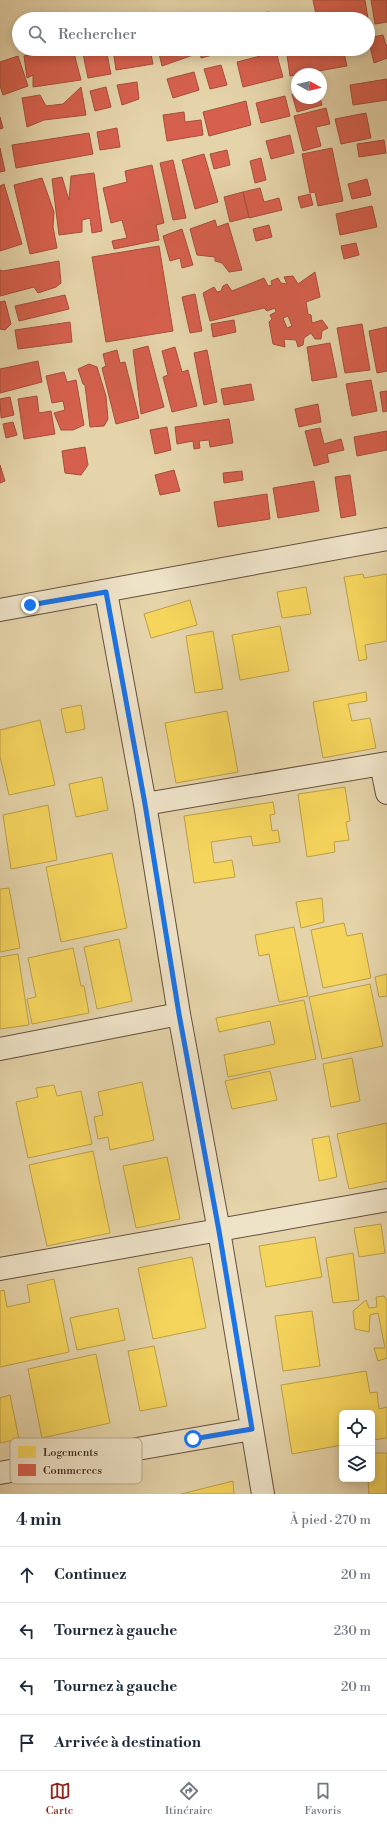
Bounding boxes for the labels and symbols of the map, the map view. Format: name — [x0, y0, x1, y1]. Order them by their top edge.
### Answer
north arrow — [291, 68, 327, 104]
route end — [21, 596, 39, 614]
route start — [184, 1430, 202, 1448]
legend — [10, 1438, 142, 1484]
text: Logements — [43, 1446, 98, 1460]
text: Commerces — [43, 1464, 102, 1478]

